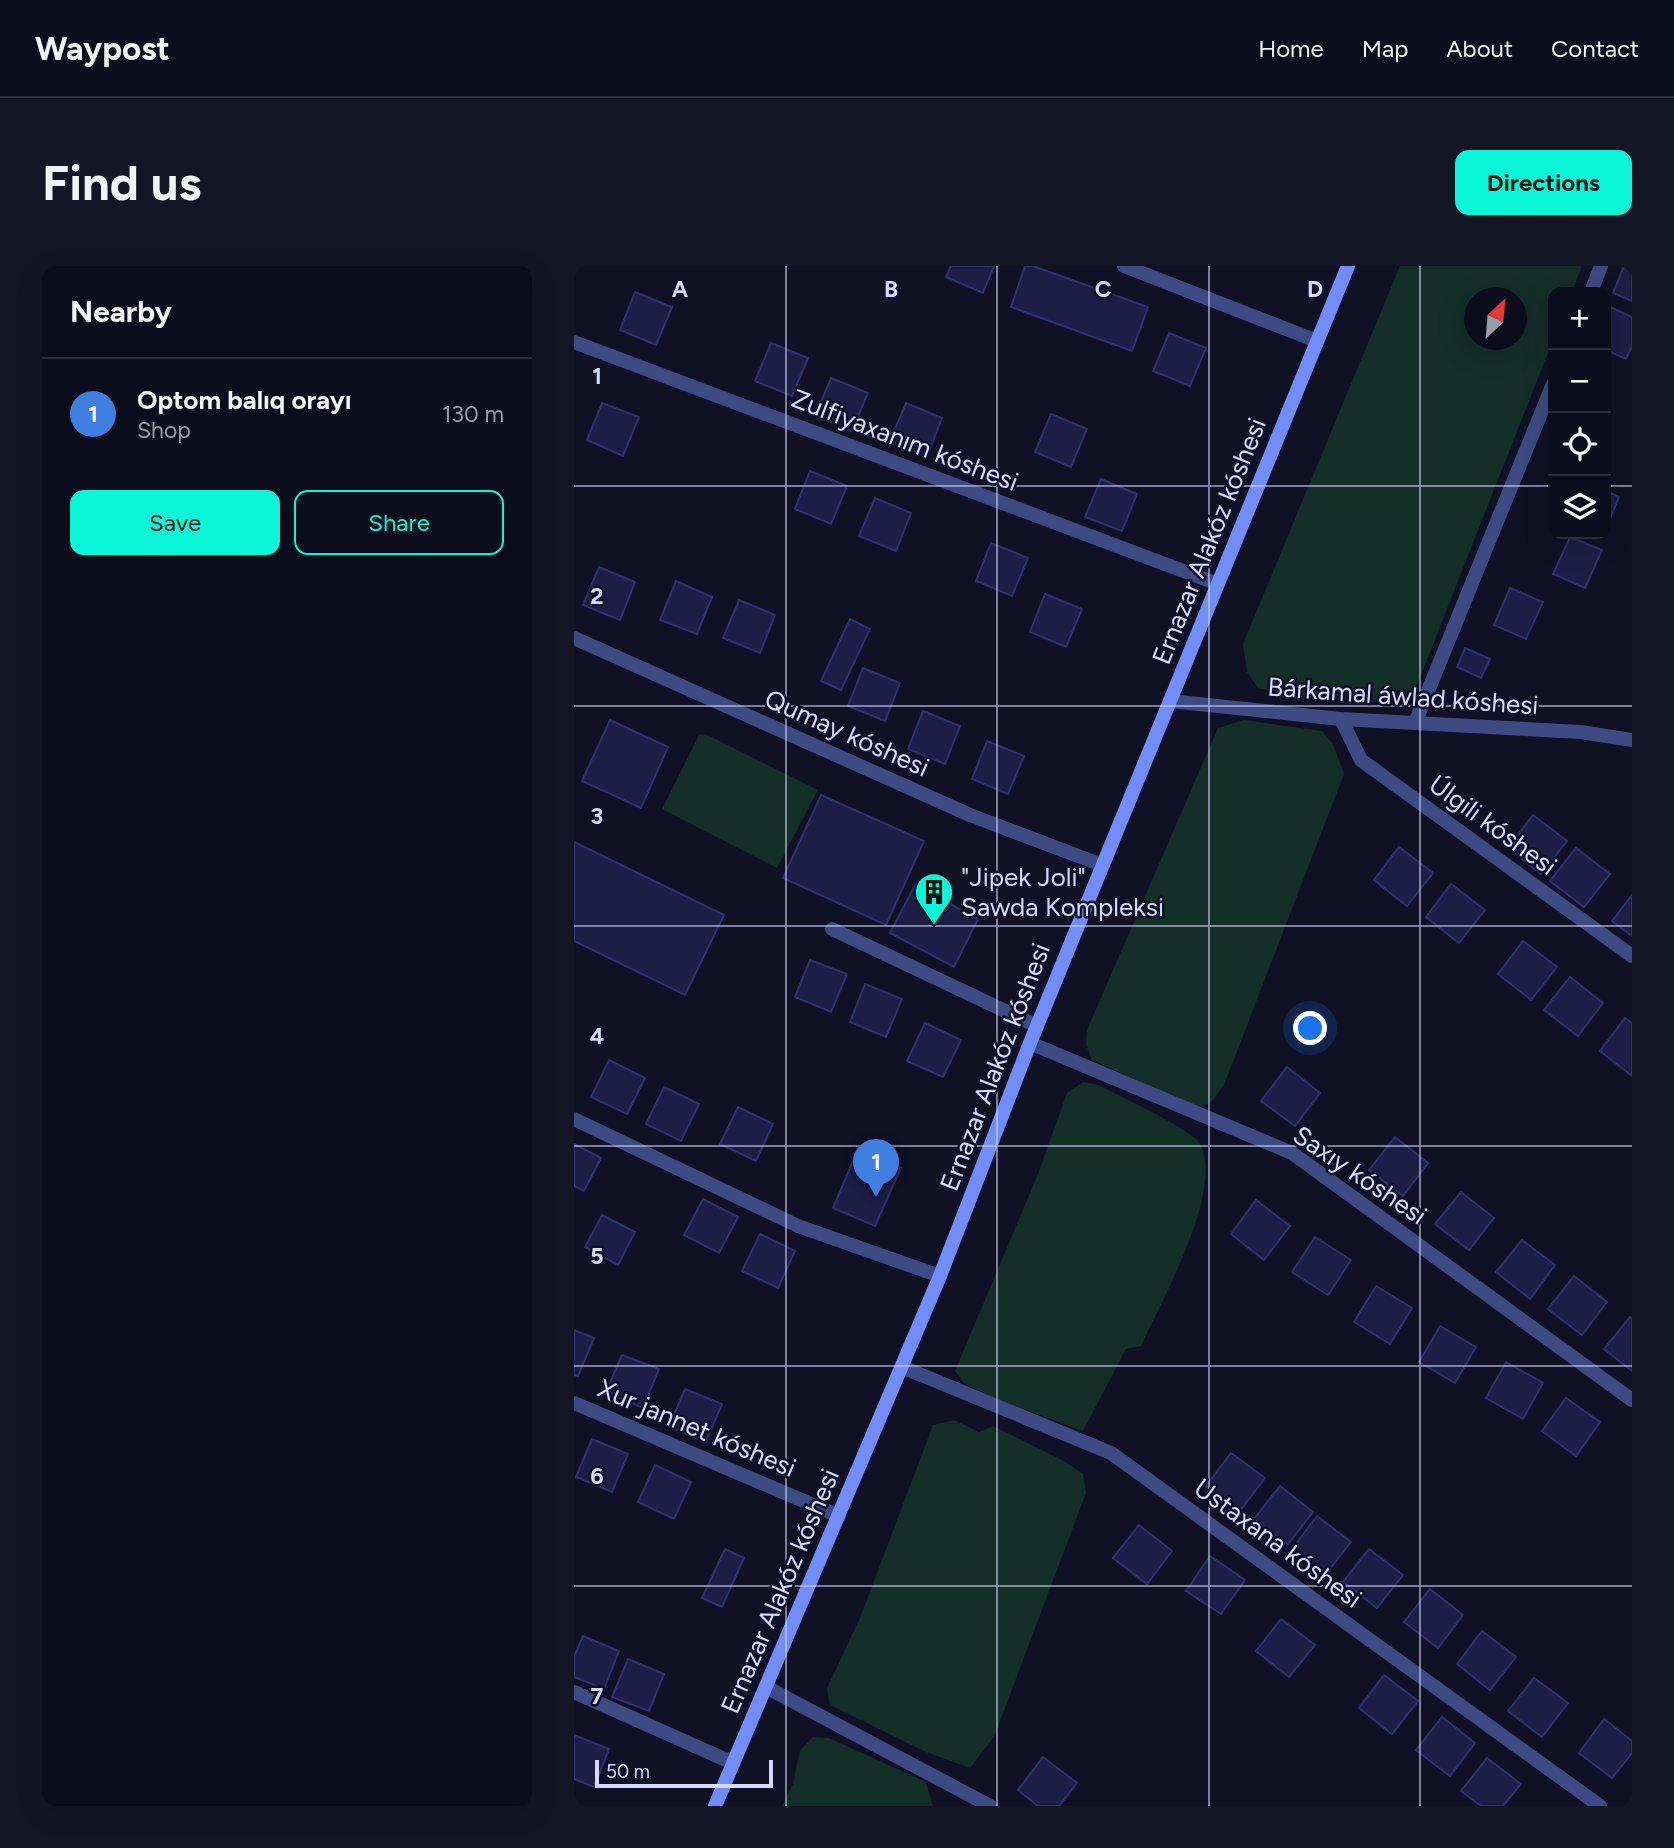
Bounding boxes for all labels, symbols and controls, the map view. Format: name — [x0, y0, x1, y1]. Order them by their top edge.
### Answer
text: Waypost — [35, 29, 170, 68]
text: Home — [1258, 34, 1324, 63]
text: Map — [1362, 34, 1408, 63]
text: About — [1446, 34, 1513, 63]
text: Contact — [1551, 34, 1639, 63]
button: Directions — [1455, 150, 1632, 215]
text: Find us — [42, 153, 201, 212]
text: A — [672, 275, 689, 303]
text: B — [884, 275, 898, 303]
text: C — [1095, 275, 1112, 303]
text: D — [1307, 275, 1323, 303]
north arrow — [1464, 287, 1527, 350]
map controls — [1548, 287, 1611, 539]
button: + — [1548, 287, 1611, 350]
text: Nearby — [70, 293, 172, 330]
button: − — [1548, 350, 1611, 413]
text: 1 — [592, 362, 602, 390]
street label: Zulfiyaxanım kóshesi — [787, 382, 1023, 498]
text: Optom balıq orayı — [137, 384, 352, 416]
text: 1 — [88, 400, 98, 428]
text: 130 m — [442, 400, 504, 428]
street label: Ernazar Alakóz kóshesi — [1145, 413, 1273, 669]
button: locate — [1548, 413, 1611, 476]
text: Shop — [137, 416, 191, 444]
button: layers — [1548, 476, 1611, 539]
button: Save — [70, 490, 280, 555]
button: Share — [294, 490, 504, 555]
text: 2 — [590, 582, 604, 610]
street label: Bárkamal áwlad kóshesi — [1266, 671, 1540, 721]
street label: Qumay kóshesi — [760, 682, 934, 784]
street label: Úlgili kóshesi — [1423, 768, 1563, 882]
text: 3 — [591, 802, 603, 830]
place label: "Jipek Joli" Sawda Kompleksi — [961, 861, 1164, 923]
building icon: "Jipek Joli" Sawda Kompleksi — [913, 871, 955, 926]
street label: Ernazar Alakóz kóshesi — [933, 939, 1057, 1195]
your location — [1293, 1011, 1327, 1045]
text: 4 — [590, 1022, 604, 1050]
street label: Saxıy kóshesi — [1287, 1119, 1433, 1231]
pin: 1 — [853, 1139, 899, 1197]
text: 5 — [590, 1242, 604, 1270]
street label: Xur jannet kóshesi — [593, 1372, 801, 1484]
text: 6 — [590, 1462, 604, 1490]
street label: Ernazar Alakóz kóshesi — [714, 1464, 846, 1718]
street label: Ustaxana kóshesi — [1188, 1471, 1368, 1615]
text: 7 — [591, 1682, 604, 1710]
scale bar — [595, 1757, 774, 1789]
text: 50 m — [606, 1760, 650, 1783]

